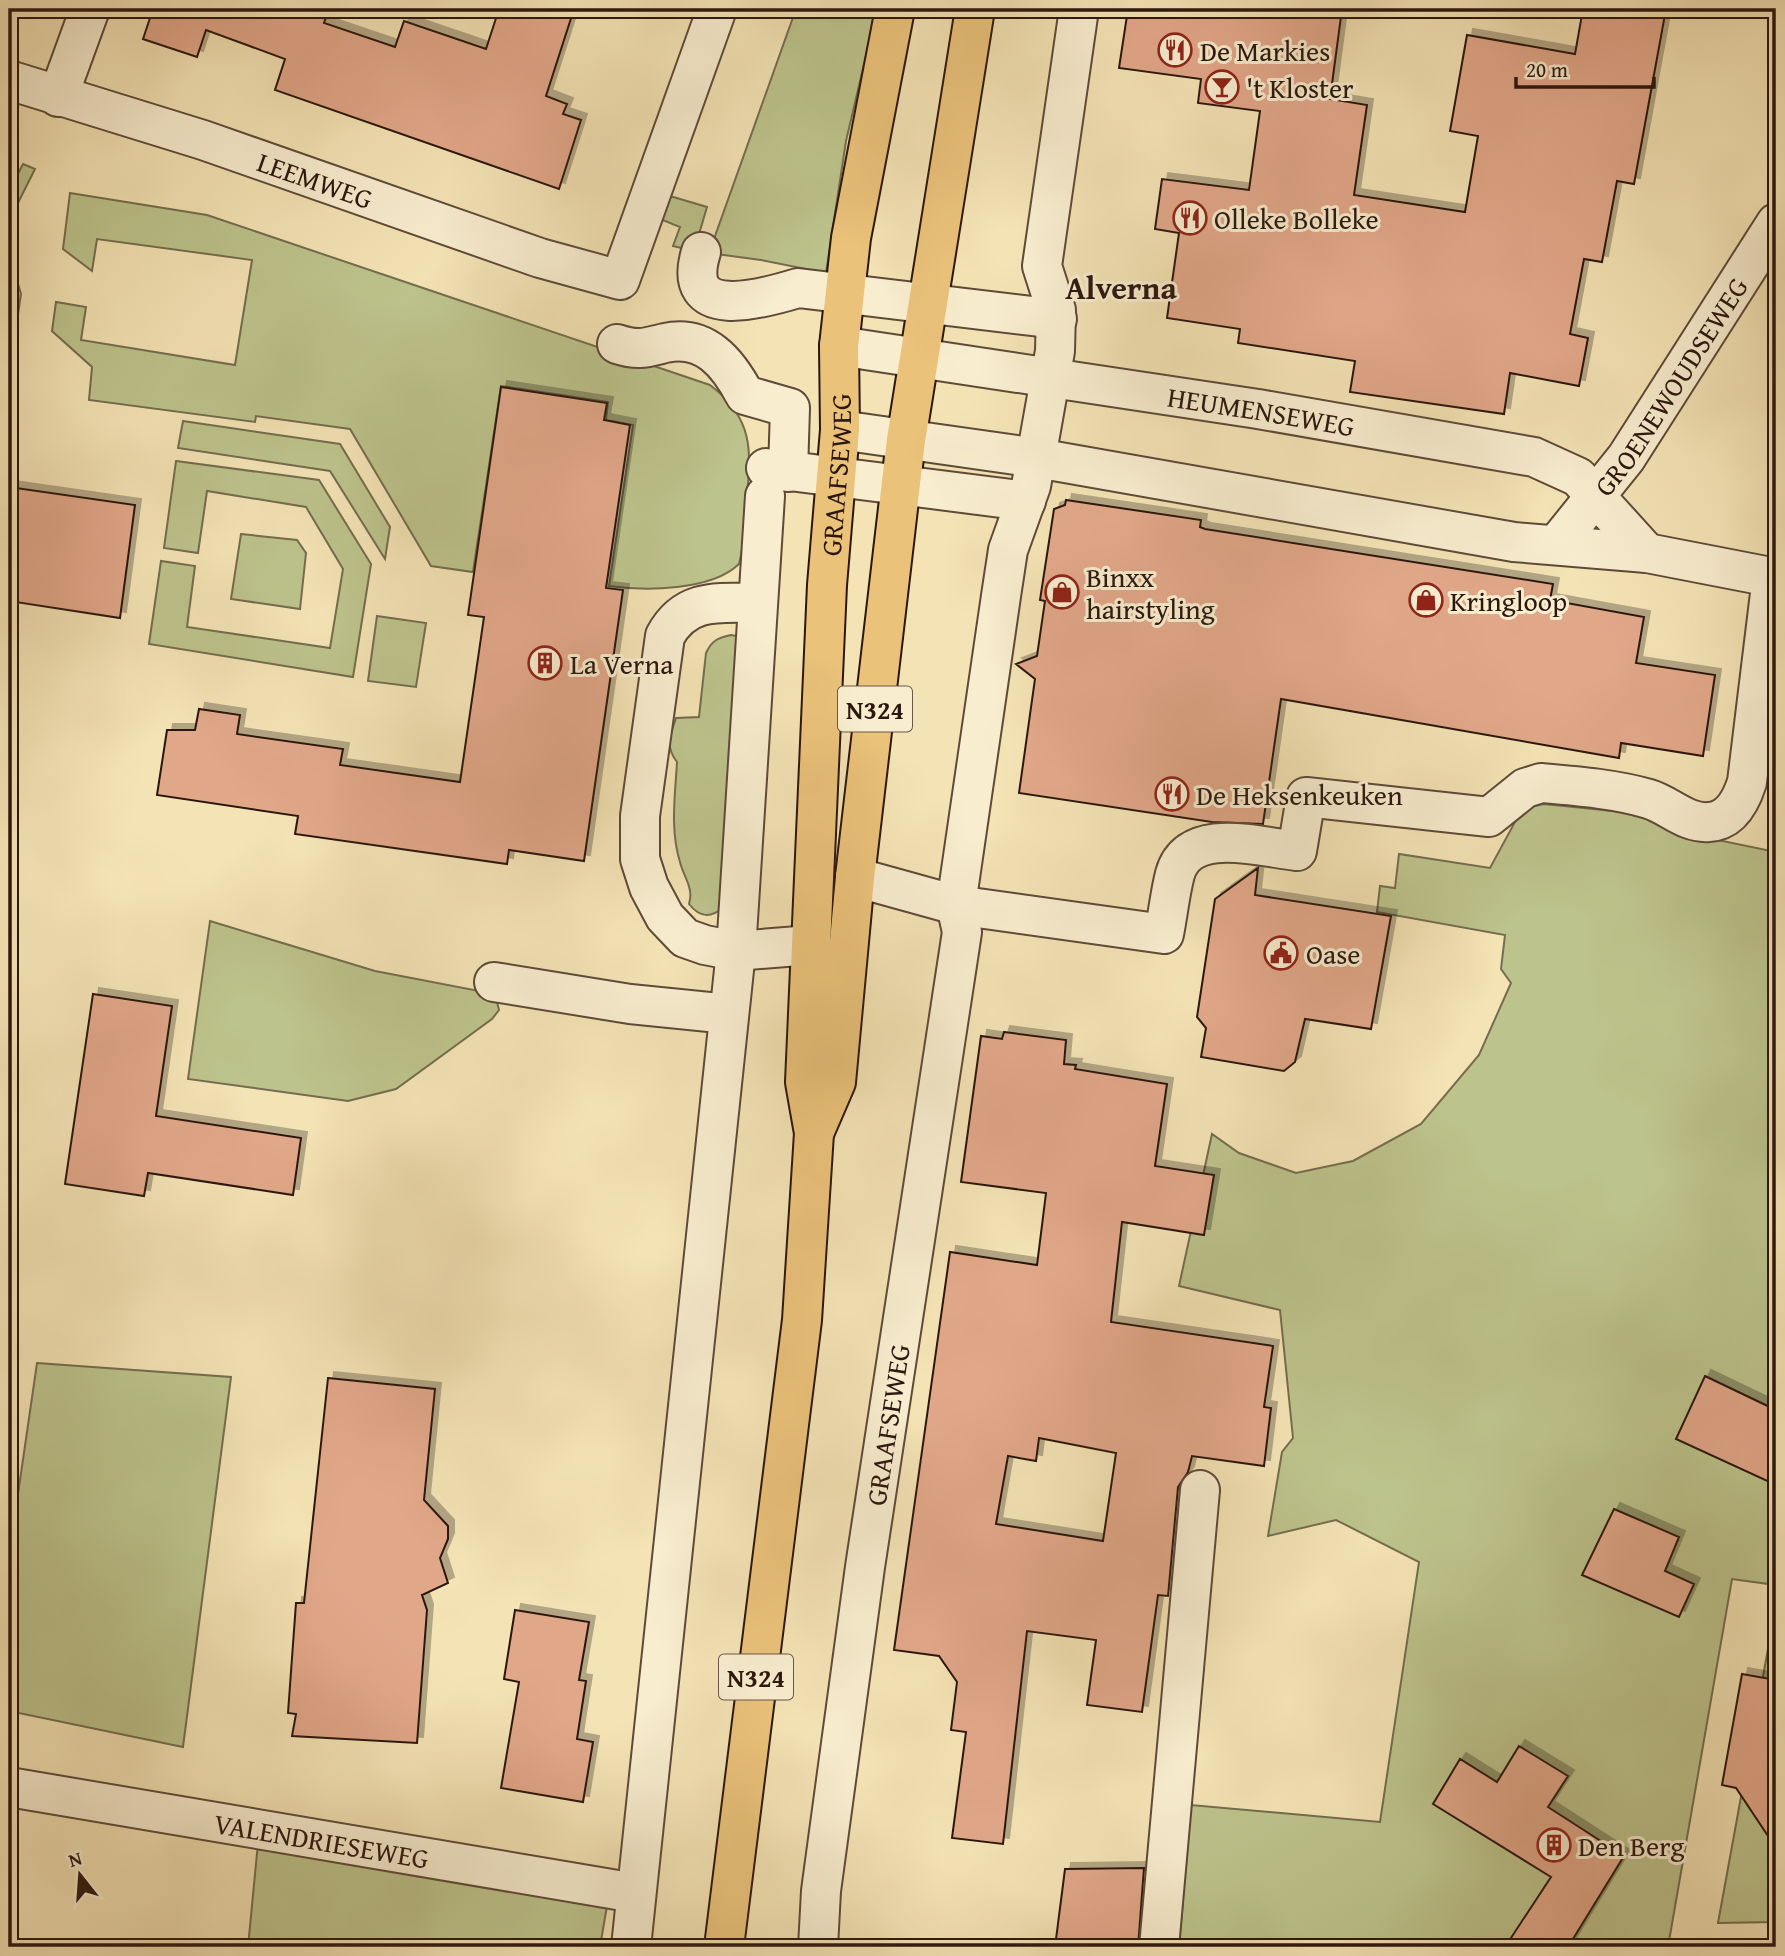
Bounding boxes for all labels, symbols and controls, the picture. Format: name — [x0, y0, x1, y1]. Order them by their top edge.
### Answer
place label: De Markies — [1200, 30, 1330, 71]
restaurant icon: De Markies — [1156, 31, 1194, 69]
scale bar — [1516, 46, 1654, 90]
text: 20 m — [1526, 54, 1568, 85]
place label: 't Kloster — [1246, 67, 1354, 108]
bar icon: 't Kloster — [1203, 68, 1241, 106]
street label: LEEMWEG — [252, 140, 378, 218]
place label: Olleke Bolleke — [1214, 198, 1379, 239]
restaurant icon: Olleke Bolleke — [1171, 199, 1209, 237]
district label: Alverna — [1065, 264, 1177, 311]
street label: GROENEWOUDSEWEG — [1583, 269, 1757, 504]
street label: HEUMENSEWEG — [1165, 375, 1358, 446]
street label: GRAAFSEWEG — [809, 393, 861, 558]
place label: Binxx hairstyling — [1086, 556, 1215, 629]
shop icon: Binxx hairstyling — [1043, 573, 1081, 611]
place label: Kringloop — [1450, 580, 1567, 621]
shop icon: Kringloop — [1407, 581, 1445, 619]
place label: La Verna — [570, 643, 674, 684]
building icon: La Verna — [526, 644, 564, 682]
road number: N324 — [838, 687, 912, 732]
place label: De Heksenkeuken — [1196, 774, 1403, 815]
restaurant icon: De Heksenkeuken — [1153, 775, 1191, 813]
place label: Oase — [1306, 933, 1361, 974]
public building icon: Oase — [1262, 934, 1300, 972]
street label: GRAAFSEWEG — [854, 1341, 919, 1508]
road number: N324 — [719, 1654, 793, 1700]
street label: VALENDRIESEWEG — [211, 1802, 432, 1878]
place label: Den Berg — [1578, 1825, 1685, 1866]
building icon: Den Berg — [1535, 1826, 1573, 1864]
north arrow — [46, 1840, 116, 1910]
text: N — [65, 1843, 85, 1874]

